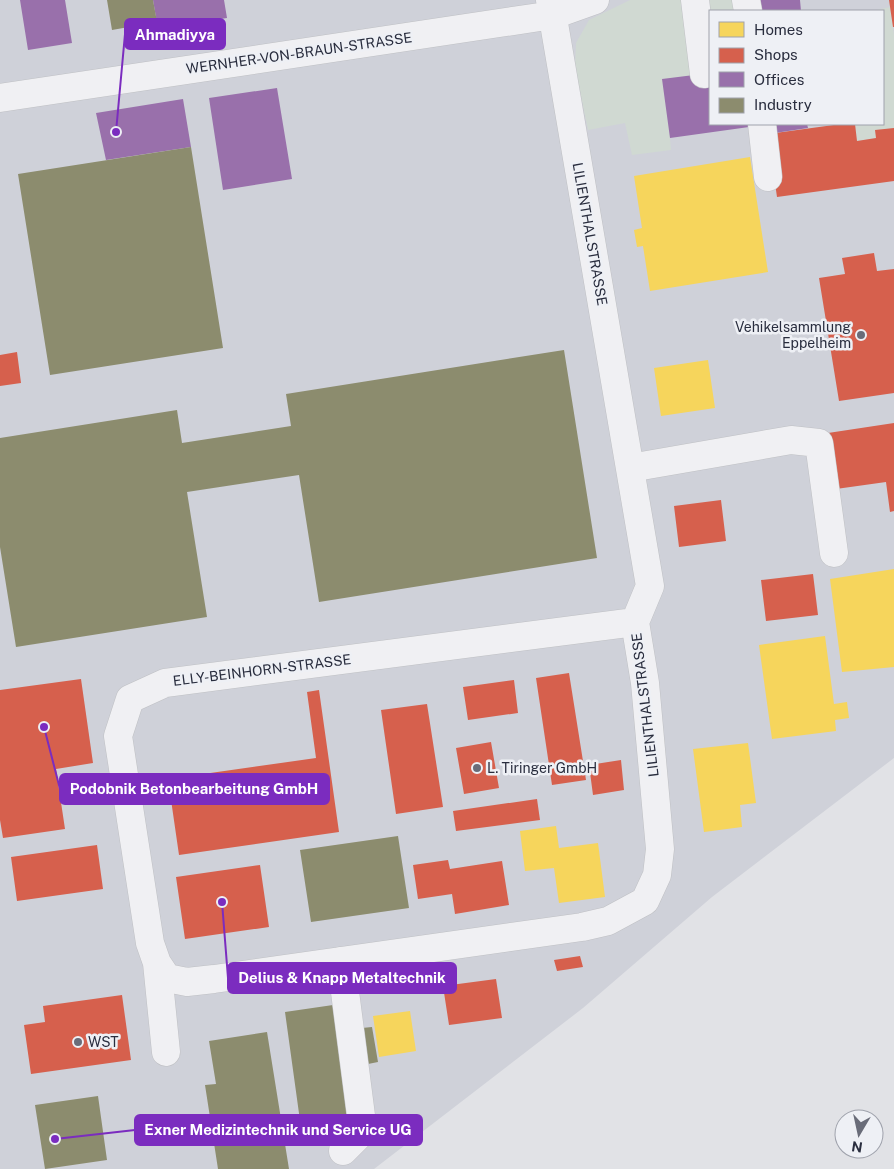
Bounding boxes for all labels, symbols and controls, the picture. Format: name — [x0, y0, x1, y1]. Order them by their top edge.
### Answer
legend — [709, 10, 884, 125]
callout: Ahmadiyya — [125, 19, 225, 49]
text: Homes — [754, 21, 803, 38]
text: Ahmadiyya — [135, 26, 215, 43]
street label: WERNHER-VON-BRAUN-STRASSE — [185, 29, 413, 77]
text: Shops — [754, 46, 798, 63]
text: Offices — [754, 71, 804, 88]
text: Industry — [754, 96, 812, 113]
street label: LILIENTHALSTRASSE — [570, 161, 610, 307]
place label: Vehikelsammlung Eppelheim — [735, 319, 851, 351]
marker: Vehikelsammlung Eppelheim — [855, 329, 867, 341]
street label: LILIENTHALSTRASSE — [628, 632, 662, 778]
street label: ELLY-BEINHORN-STRASSE — [172, 651, 352, 689]
place label: L. Tiringer GmbH — [487, 760, 597, 776]
marker: L. Tiringer GmbH — [471, 762, 483, 774]
callout: Podobnik Betonbearbeitung GmbH — [60, 774, 329, 804]
text: Podobnik Betonbearbeitung GmbH — [70, 780, 318, 797]
callout: Delius & Knapp Metaltechnik — [228, 963, 456, 993]
text: Delius & Knapp Metaltechnik — [238, 969, 446, 986]
place label: WST — [88, 1034, 119, 1050]
marker: WST — [72, 1036, 84, 1048]
north arrow — [834, 1109, 884, 1159]
callout: Exner Medizintechnik und Service UG — [135, 1115, 422, 1145]
text: Exner Medizintechnik und Service UG — [144, 1121, 412, 1138]
text: N — [850, 1138, 864, 1156]

